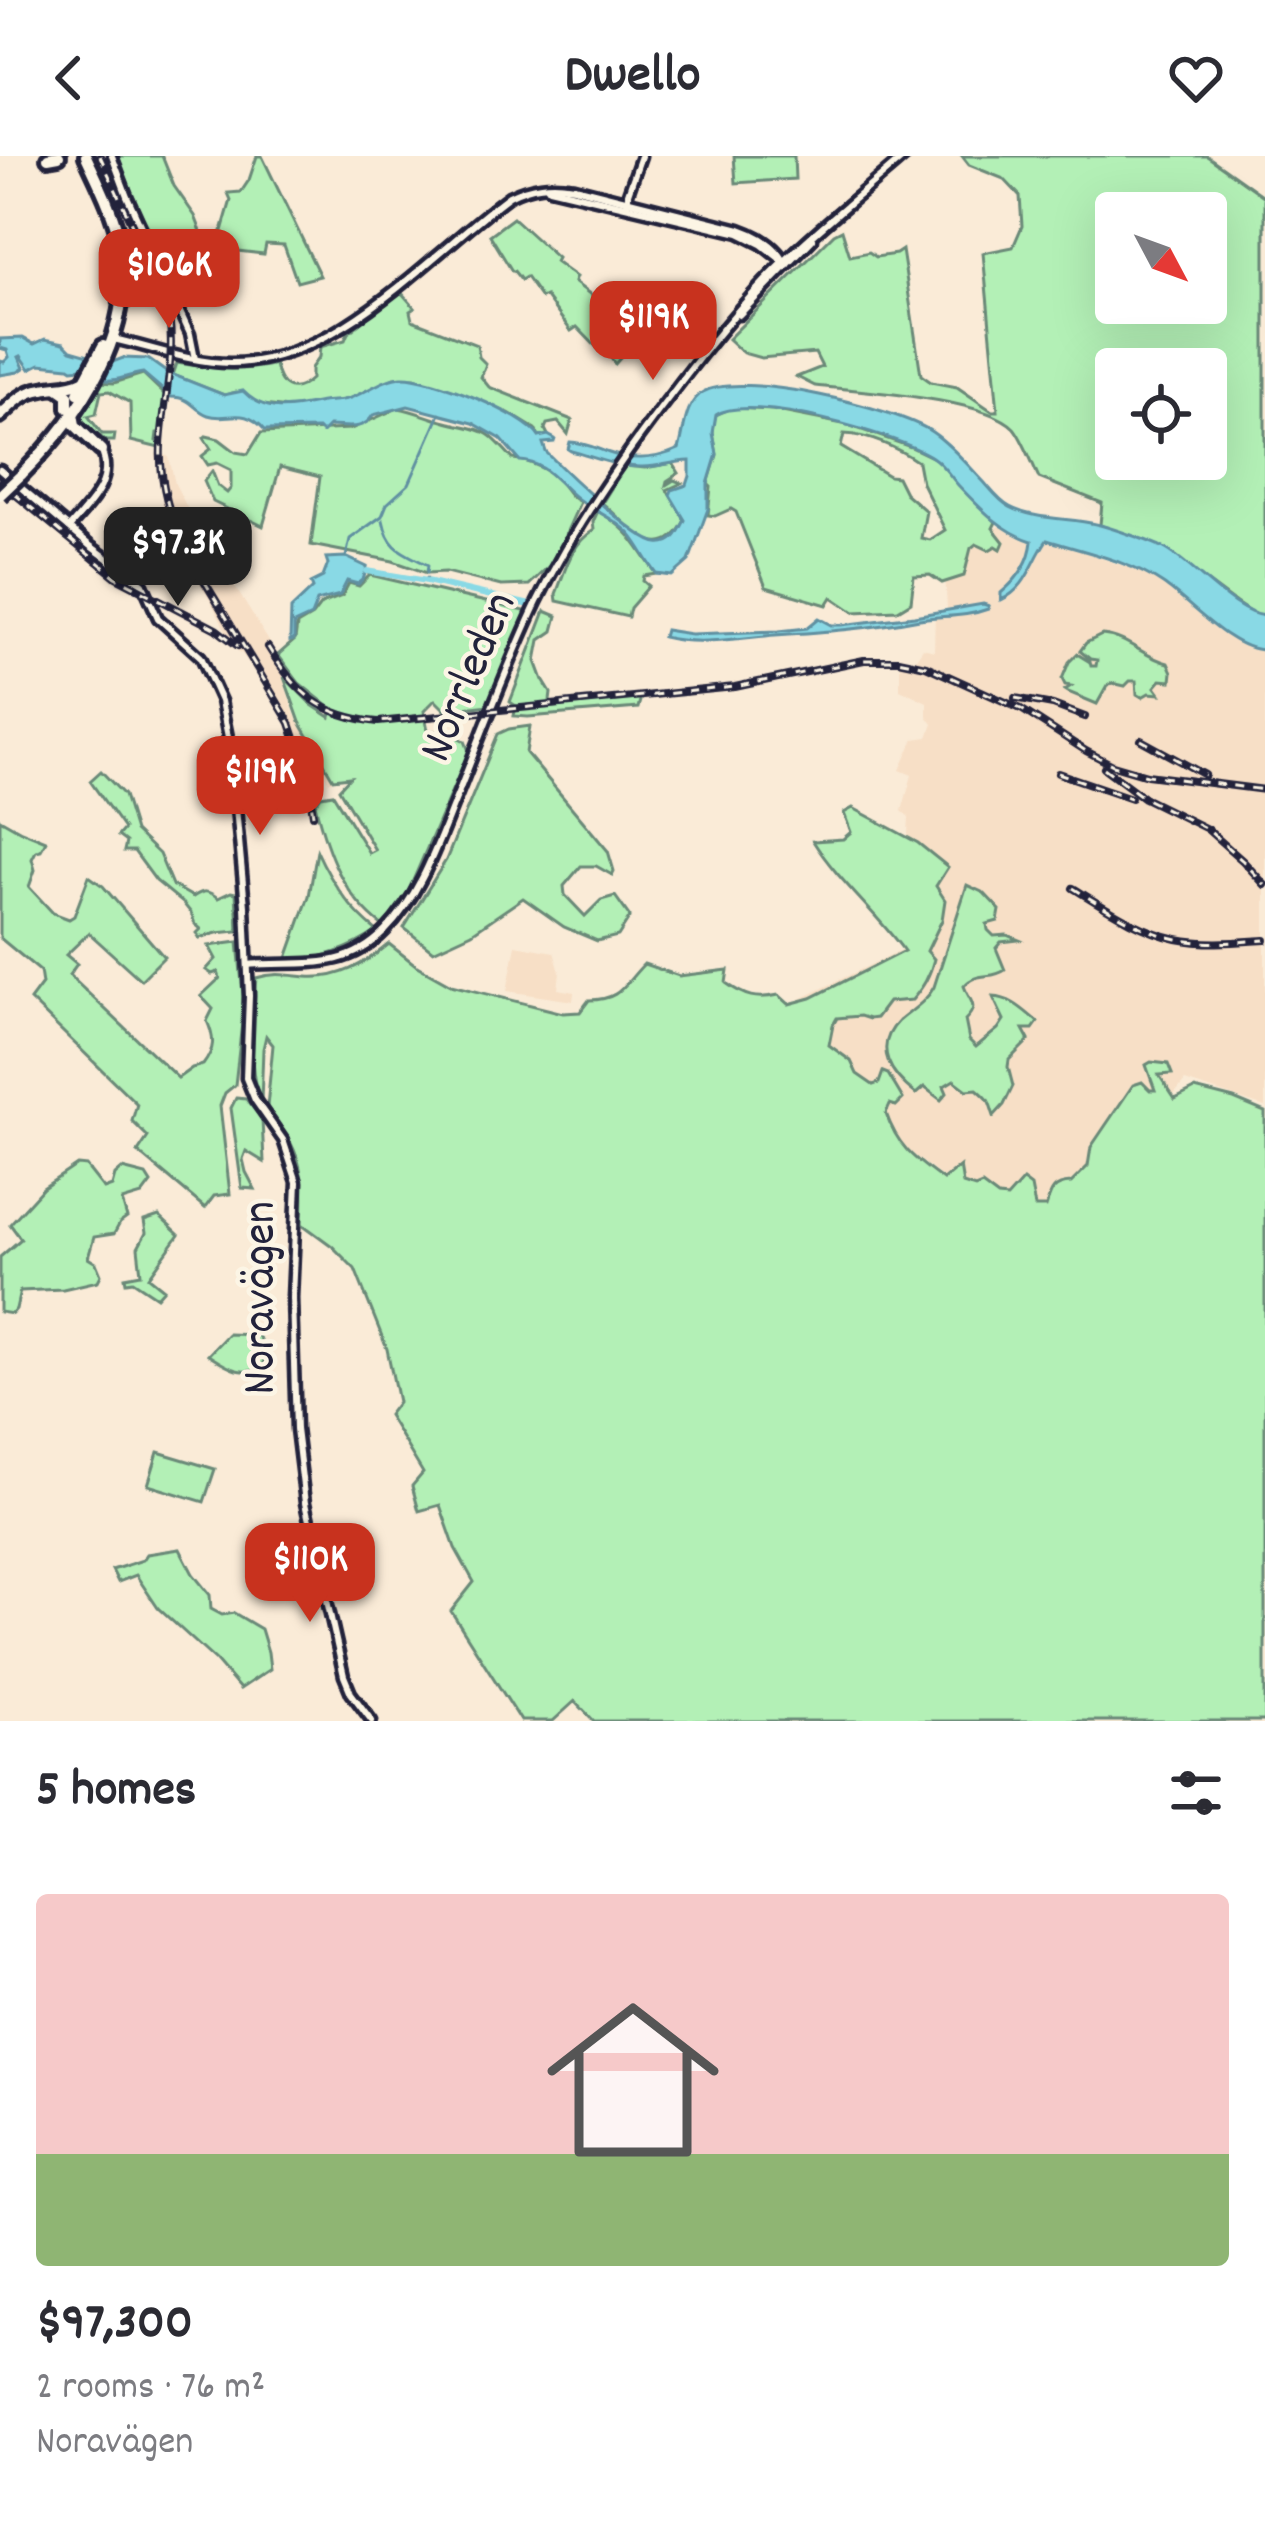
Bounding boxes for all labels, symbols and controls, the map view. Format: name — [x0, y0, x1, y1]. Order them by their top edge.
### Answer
text: Dwello — [564, 40, 701, 117]
icon: back — [36, 45, 102, 111]
icon: heart — [1163, 45, 1229, 111]
north arrow — [1095, 192, 1227, 324]
map controls — [1095, 192, 1227, 480]
pin: $106K — [85, 229, 253, 331]
text: $106K — [126, 240, 212, 295]
pin: $119K — [569, 281, 737, 383]
text: $119K — [617, 292, 689, 347]
button: locate — [1095, 348, 1227, 480]
pin: $97.3K — [80, 507, 276, 609]
text: $97.3K — [131, 518, 225, 573]
street label: Norrleden — [404, 582, 538, 774]
pin: $119K — [176, 736, 344, 838]
text: $119K — [224, 747, 296, 802]
street label: Noravägen — [229, 1201, 298, 1395]
pin: $110K — [226, 1523, 394, 1625]
text: $110K — [272, 1534, 348, 1589]
text: 5 homes — [36, 1757, 196, 1829]
icon: filters — [1163, 1760, 1229, 1826]
icon: home — [525, 1972, 741, 2188]
text: $97,300 — [36, 2290, 193, 2362]
text: 2 rooms · 76 m² — [36, 2362, 265, 2417]
text: Noravägen — [36, 2417, 193, 2472]

